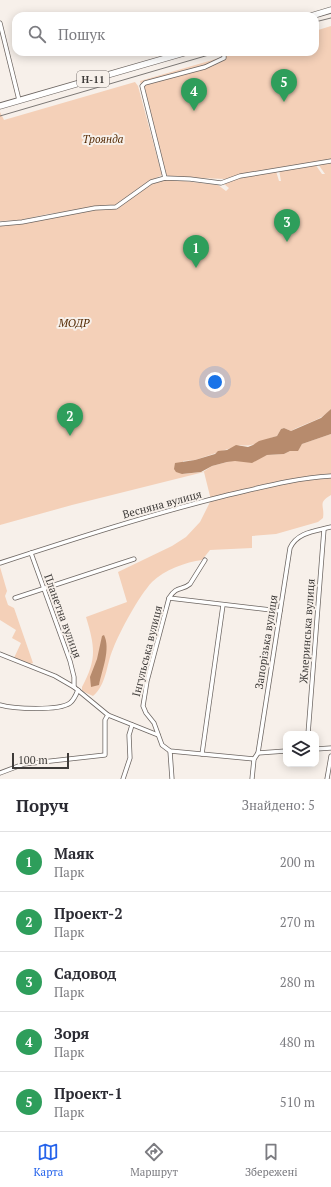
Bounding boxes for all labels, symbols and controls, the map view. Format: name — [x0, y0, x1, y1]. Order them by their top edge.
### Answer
search box — [12, 12, 319, 56]
icon: search — [26, 23, 48, 45]
text: Пошук — [58, 24, 105, 44]
pin: 5 — [271, 69, 297, 102]
road number: Н-11 — [77, 71, 109, 87]
pin: 4 — [181, 78, 207, 111]
park label: Троянда — [83, 132, 124, 146]
pin: 3 — [274, 209, 300, 242]
pin: 1 — [183, 235, 209, 268]
park label: МОДР — [57, 316, 90, 330]
your location — [205, 372, 225, 392]
pin: 2 — [57, 403, 83, 436]
street label: Весняна вулиця — [121, 487, 203, 521]
street label: Планетна вулиця — [41, 572, 85, 660]
street label: Жмеринська вулиця — [296, 578, 318, 684]
street label: Запорізька вулиця — [252, 594, 280, 690]
street label: Інгульська вулиця — [129, 604, 165, 698]
map controls — [283, 731, 319, 767]
button: layers — [283, 731, 319, 767]
scale bar — [12, 751, 69, 770]
text: 100 m — [18, 753, 48, 767]
text: Поруч — [16, 794, 69, 817]
text: Знайдено: 5 — [242, 796, 315, 814]
text: Маяк — [54, 843, 94, 863]
text: 1 — [25, 853, 33, 871]
text: 200 m — [280, 853, 315, 871]
text: Парк — [54, 863, 84, 881]
text: Проект-2 — [54, 903, 123, 923]
text: 2 — [25, 913, 33, 931]
text: 270 m — [280, 913, 315, 931]
text: Парк — [54, 923, 84, 941]
text: Садовод — [54, 963, 116, 983]
text: 3 — [25, 973, 33, 991]
text: 280 m — [280, 973, 315, 991]
text: Парк — [54, 983, 84, 1001]
text: Зоря — [54, 1023, 89, 1043]
text: 4 — [25, 1033, 33, 1051]
text: 480 m — [280, 1033, 315, 1051]
text: Парк — [54, 1043, 84, 1061]
text: Проект-1 — [54, 1083, 123, 1103]
text: 5 — [25, 1093, 33, 1111]
text: 510 m — [280, 1093, 315, 1111]
text: Парк — [54, 1103, 84, 1121]
tab: Карта — [34, 1141, 63, 1179]
tab: Маршрут — [130, 1141, 178, 1179]
tab: Збережені — [245, 1141, 297, 1179]

